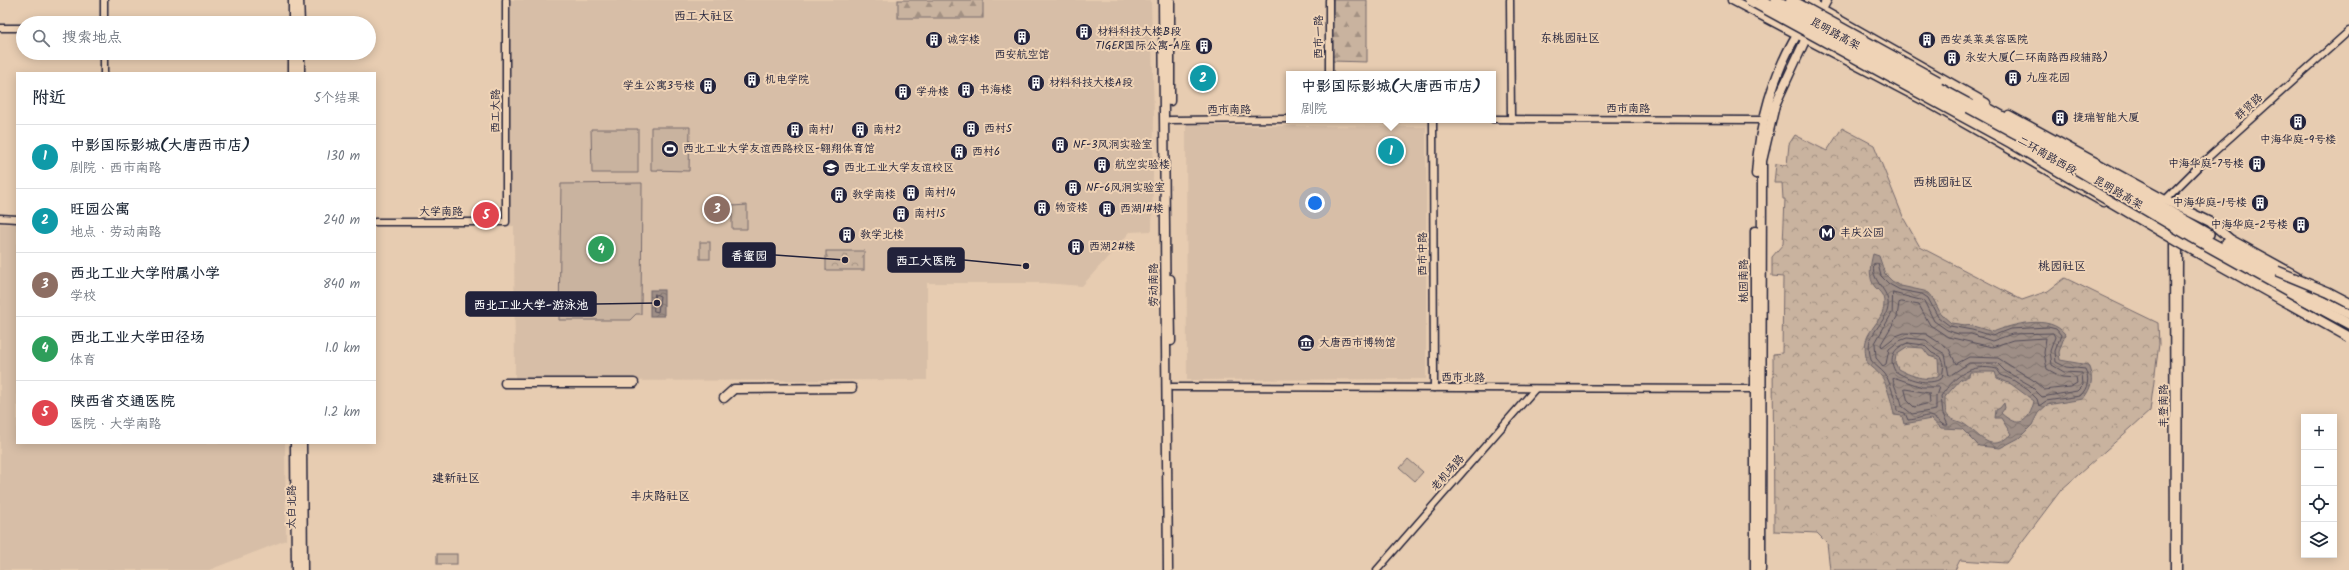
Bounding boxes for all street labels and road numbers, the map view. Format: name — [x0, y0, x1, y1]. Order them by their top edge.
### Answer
street label: 昆明路高架 — [1807, 13, 1863, 55]
street label: 西市一路 — [1310, 15, 1328, 59]
street label: 西工大路 — [487, 89, 505, 133]
street label: 群贤路 — [2231, 89, 2267, 125]
street label: 西市南路 — [1606, 100, 1650, 118]
street label: 西市南路 — [1207, 101, 1251, 119]
street label: 二环南路西段 — [2014, 132, 2080, 180]
street label: 昆明路高架 — [2090, 171, 2146, 215]
street label: 大学南路 — [419, 203, 463, 221]
street label: 西市中路 — [1414, 232, 1432, 276]
street label: 桃园南路 — [1735, 259, 1753, 303]
street label: 劳动南路 — [1145, 263, 1163, 307]
street label: 西市北路 — [1441, 369, 1485, 387]
street label: 丰登南路 — [2155, 384, 2173, 428]
street label: 老机场路 — [1427, 450, 1469, 496]
street label: 太白北路 — [283, 485, 301, 529]

